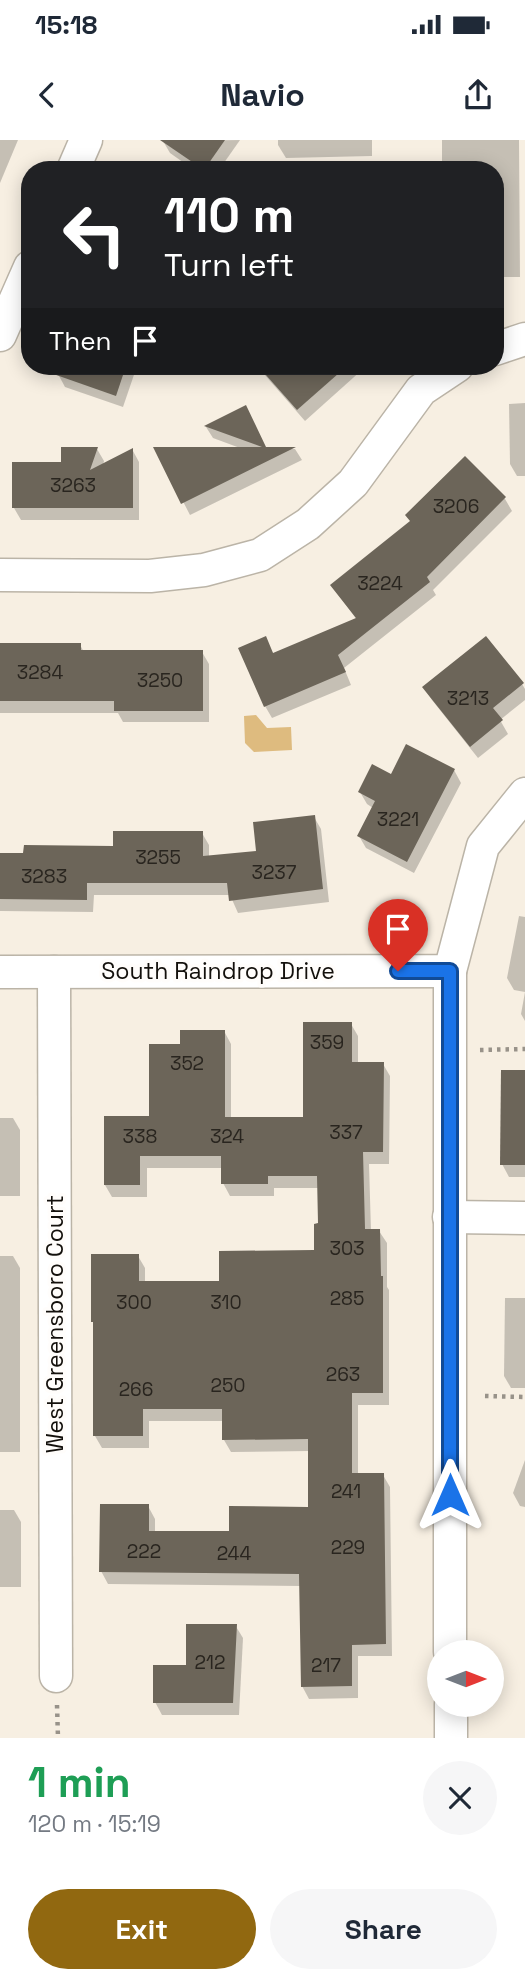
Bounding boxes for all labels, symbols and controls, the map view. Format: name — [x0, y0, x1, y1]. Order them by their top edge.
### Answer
text: 15:18 — [35, 8, 97, 42]
text: Navio — [220, 75, 305, 115]
icon: back — [28, 76, 66, 114]
icon: share — [459, 76, 497, 114]
text: 110 m — [164, 184, 294, 246]
icon: left — [49, 189, 140, 280]
text: Turn left — [164, 245, 294, 285]
icon: arrive — [126, 322, 164, 360]
text: Then — [49, 324, 112, 358]
house number: 3263 — [50, 473, 96, 498]
house number: 3206 — [433, 494, 479, 519]
house number: 3224 — [357, 571, 403, 596]
house number: 3284 — [17, 660, 63, 685]
house number: 3250 — [137, 668, 183, 693]
house number: 3213 — [447, 686, 489, 711]
house number: 3221 — [377, 807, 419, 832]
house number: 3255 — [135, 845, 181, 870]
house number: 3237 — [251, 860, 297, 885]
house number: 3283 — [21, 864, 67, 889]
pin — [368, 899, 428, 971]
icon: arrive — [379, 910, 417, 948]
street label: South Raindrop Drive — [101, 956, 335, 986]
house number: 359 — [310, 1030, 344, 1055]
house number: 352 — [170, 1051, 204, 1076]
house number: 337 — [329, 1120, 363, 1145]
house number: 338 — [123, 1124, 157, 1149]
house number: 324 — [210, 1124, 244, 1149]
street label: West Greensboro Court — [40, 1195, 70, 1453]
house number: 303 — [329, 1236, 365, 1261]
house number: 285 — [330, 1286, 364, 1311]
house number: 300 — [116, 1290, 152, 1315]
house number: 310 — [210, 1290, 242, 1315]
house number: 263 — [326, 1362, 360, 1387]
house number: 250 — [210, 1373, 246, 1398]
house number: 266 — [119, 1377, 153, 1402]
position arrow — [413, 1458, 487, 1532]
house number: 241 — [331, 1479, 361, 1504]
house number: 229 — [331, 1535, 365, 1560]
house number: 222 — [127, 1539, 161, 1564]
house number: 244 — [217, 1541, 251, 1566]
north arrow — [427, 1640, 504, 1717]
map controls — [427, 1640, 504, 1717]
house number: 212 — [195, 1650, 225, 1675]
house number: 217 — [311, 1653, 341, 1678]
text: 1 min — [28, 1756, 131, 1809]
button: close — [423, 1761, 497, 1835]
text: 120 m · 15:19 — [28, 1809, 161, 1839]
button: Exit — [28, 1889, 256, 1969]
button: Share — [270, 1889, 497, 1969]

